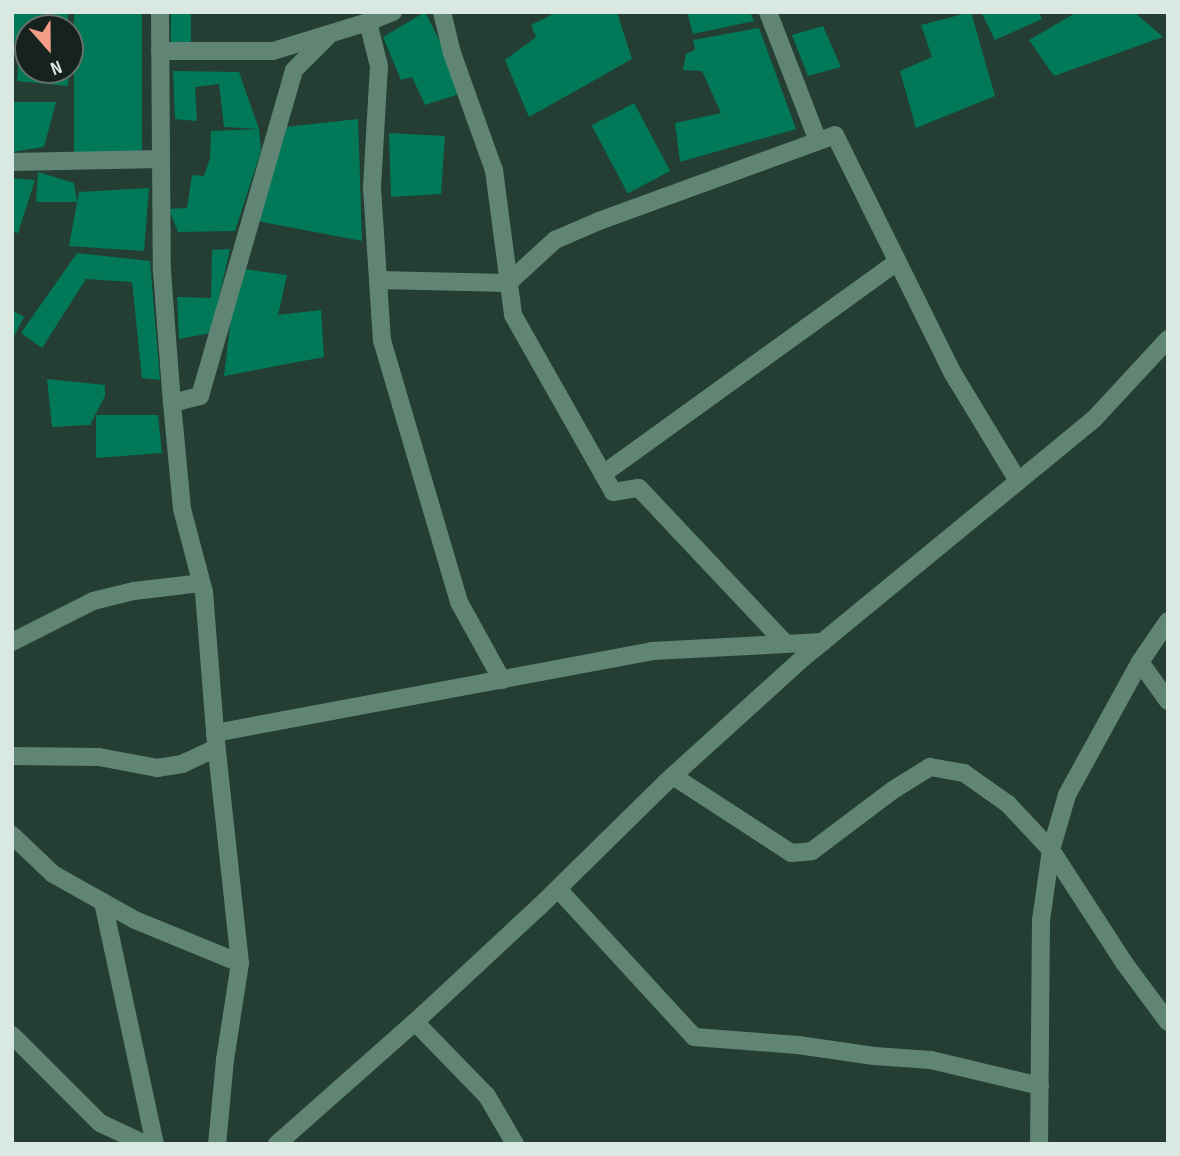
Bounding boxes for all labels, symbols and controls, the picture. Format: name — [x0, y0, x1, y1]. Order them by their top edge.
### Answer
north arrow — [14, 14, 84, 84]
text: N — [47, 55, 65, 80]

